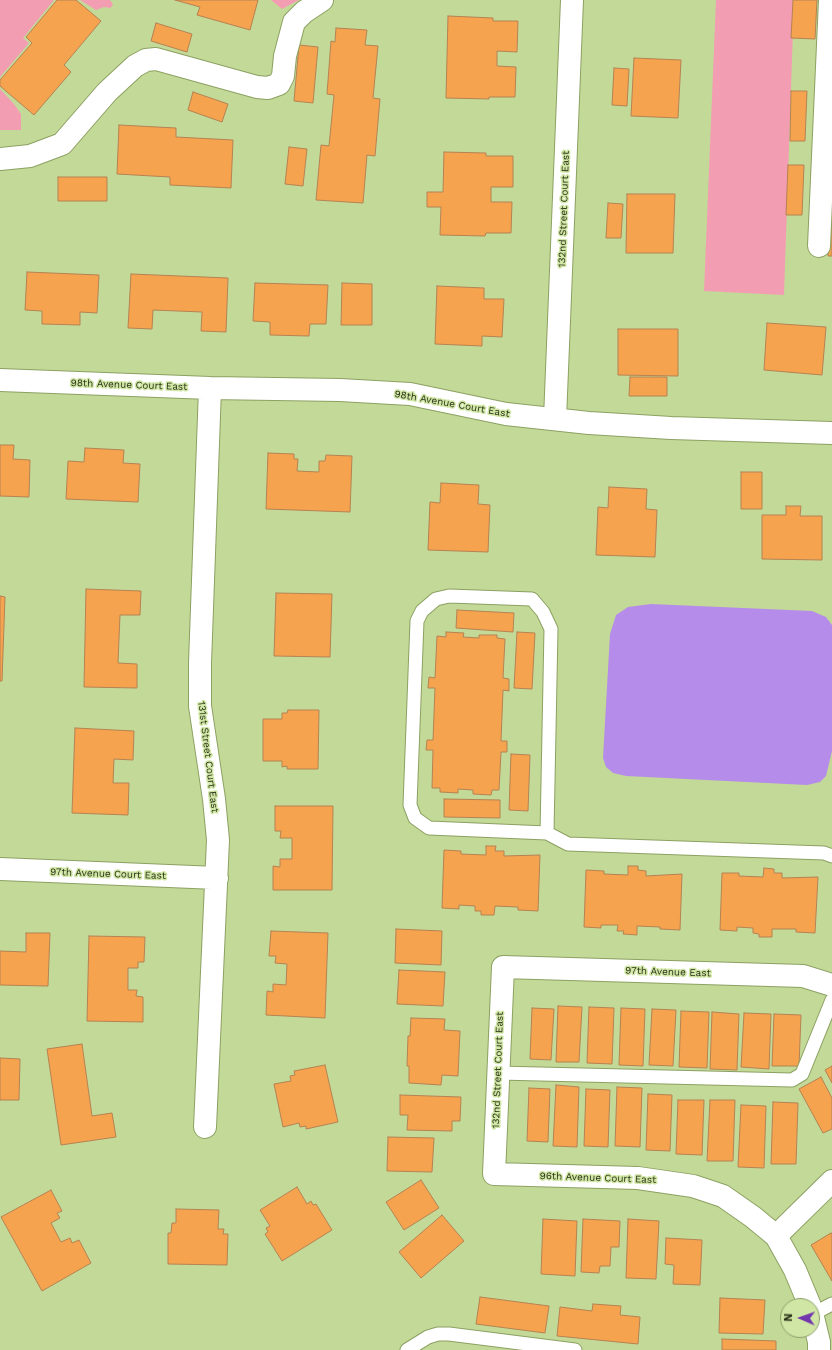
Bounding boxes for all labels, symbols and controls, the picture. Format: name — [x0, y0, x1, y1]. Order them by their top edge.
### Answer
street label: 132nd Street Court East — [556, 150, 572, 268]
street label: 98th Avenue Court East — [70, 377, 188, 393]
street label: 98th Avenue Court East — [393, 388, 511, 420]
street label: 131st Street Court East — [195, 701, 221, 813]
street label: 97th Avenue Court East — [50, 866, 166, 882]
street label: 97th Avenue East — [625, 965, 711, 979]
street label: 132nd Street Court East — [490, 1011, 506, 1129]
street label: 96th Avenue Court East — [539, 1170, 657, 1186]
north arrow — [780, 1298, 820, 1338]
text: N — [782, 1313, 795, 1322]

